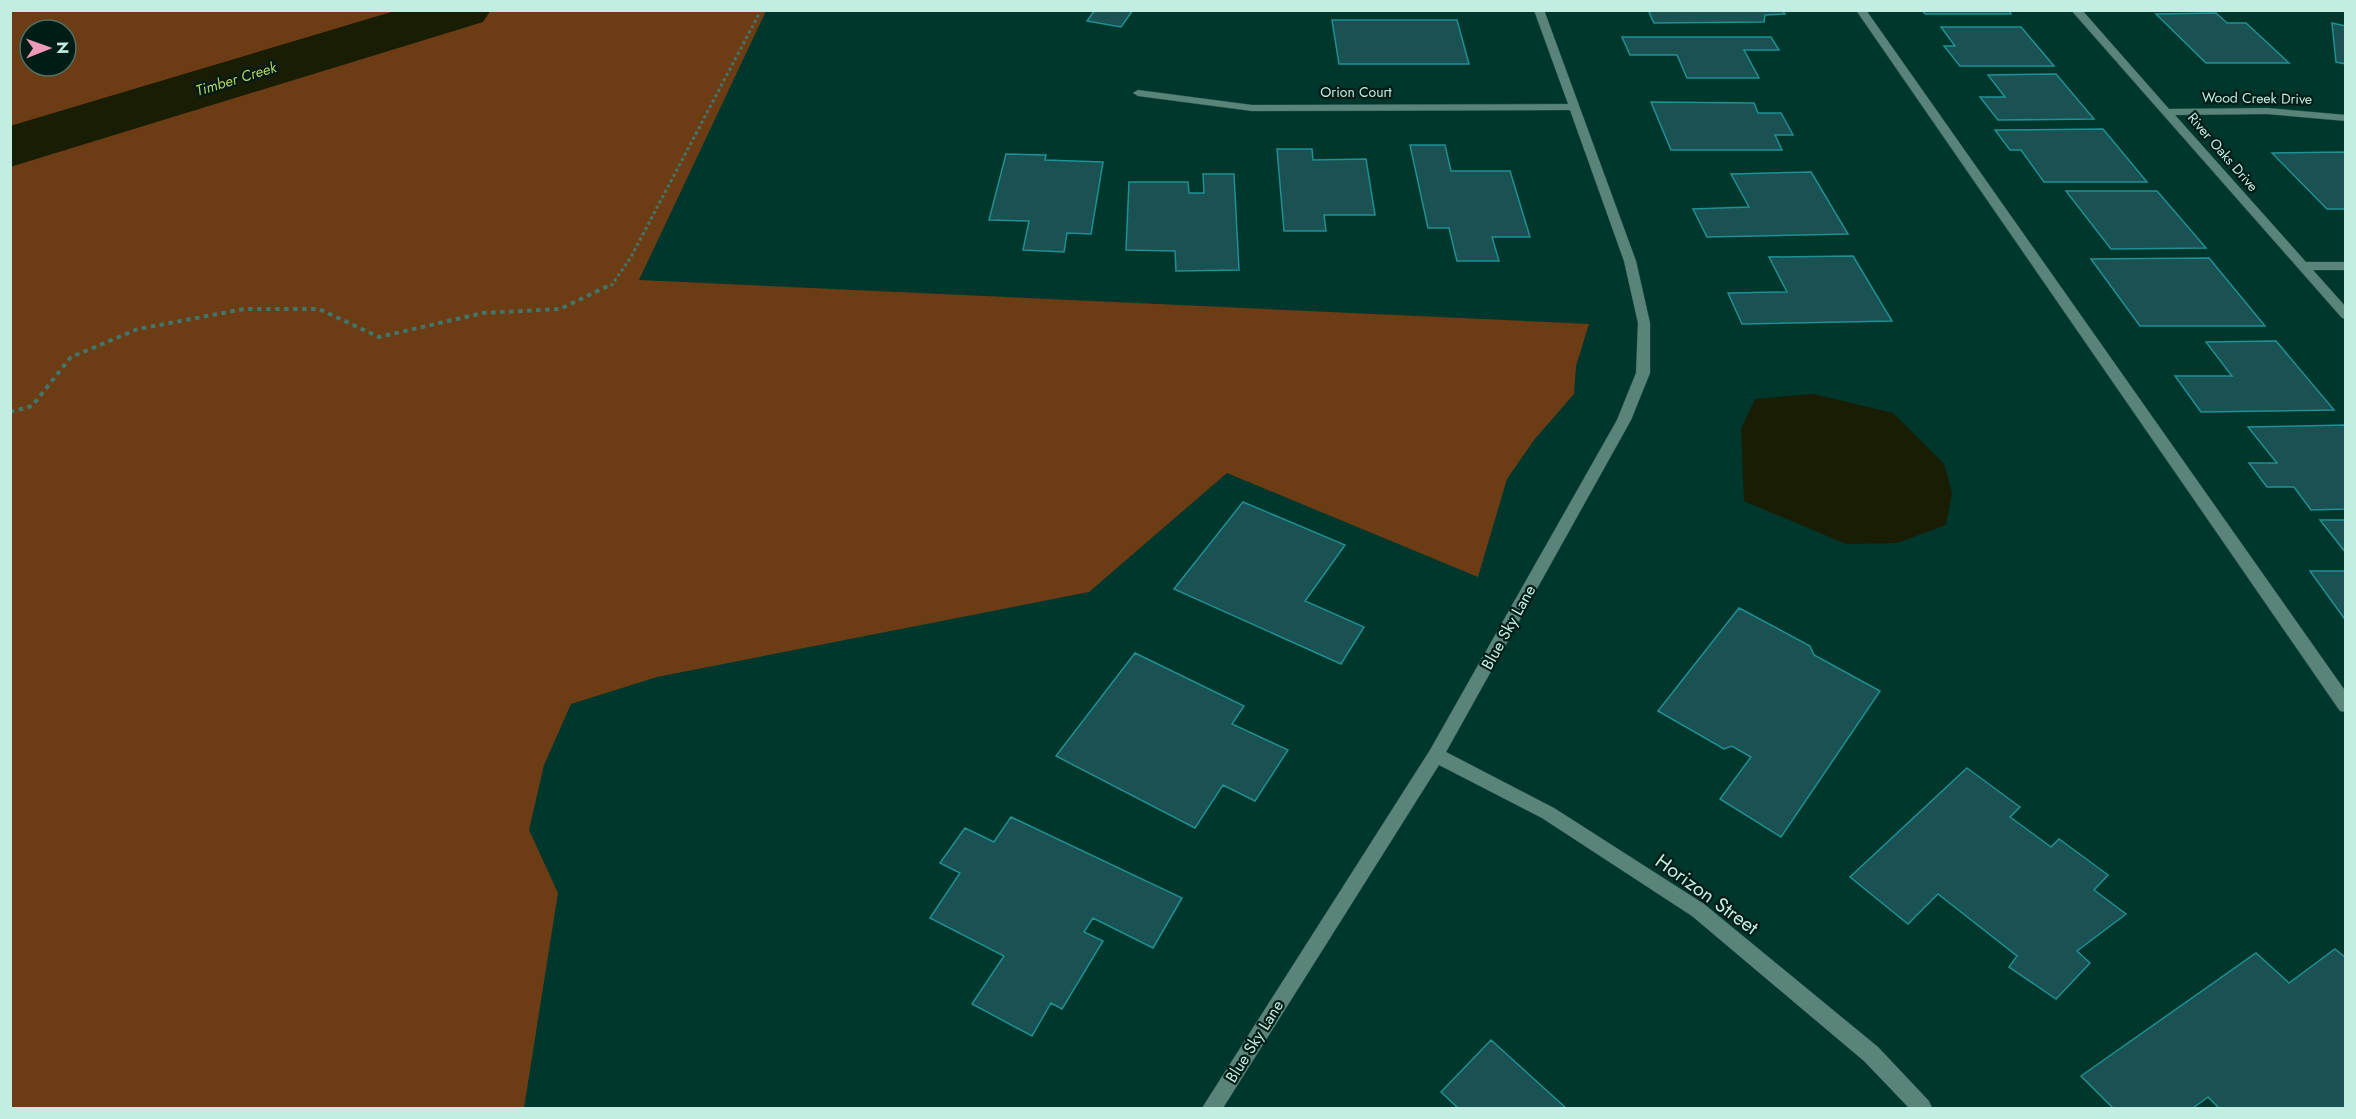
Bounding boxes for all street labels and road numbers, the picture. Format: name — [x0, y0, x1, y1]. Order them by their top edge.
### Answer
street label: Orion Court — [1320, 82, 1392, 102]
street label: Wood Creek Drive — [2202, 87, 2312, 109]
street label: River Oaks Drive — [2183, 108, 2263, 196]
street label: Blue Sky Lane — [1476, 581, 1541, 674]
street label: Horizon Street — [1649, 847, 1764, 942]
street label: Blue Sky Lane — [1220, 996, 1289, 1087]

